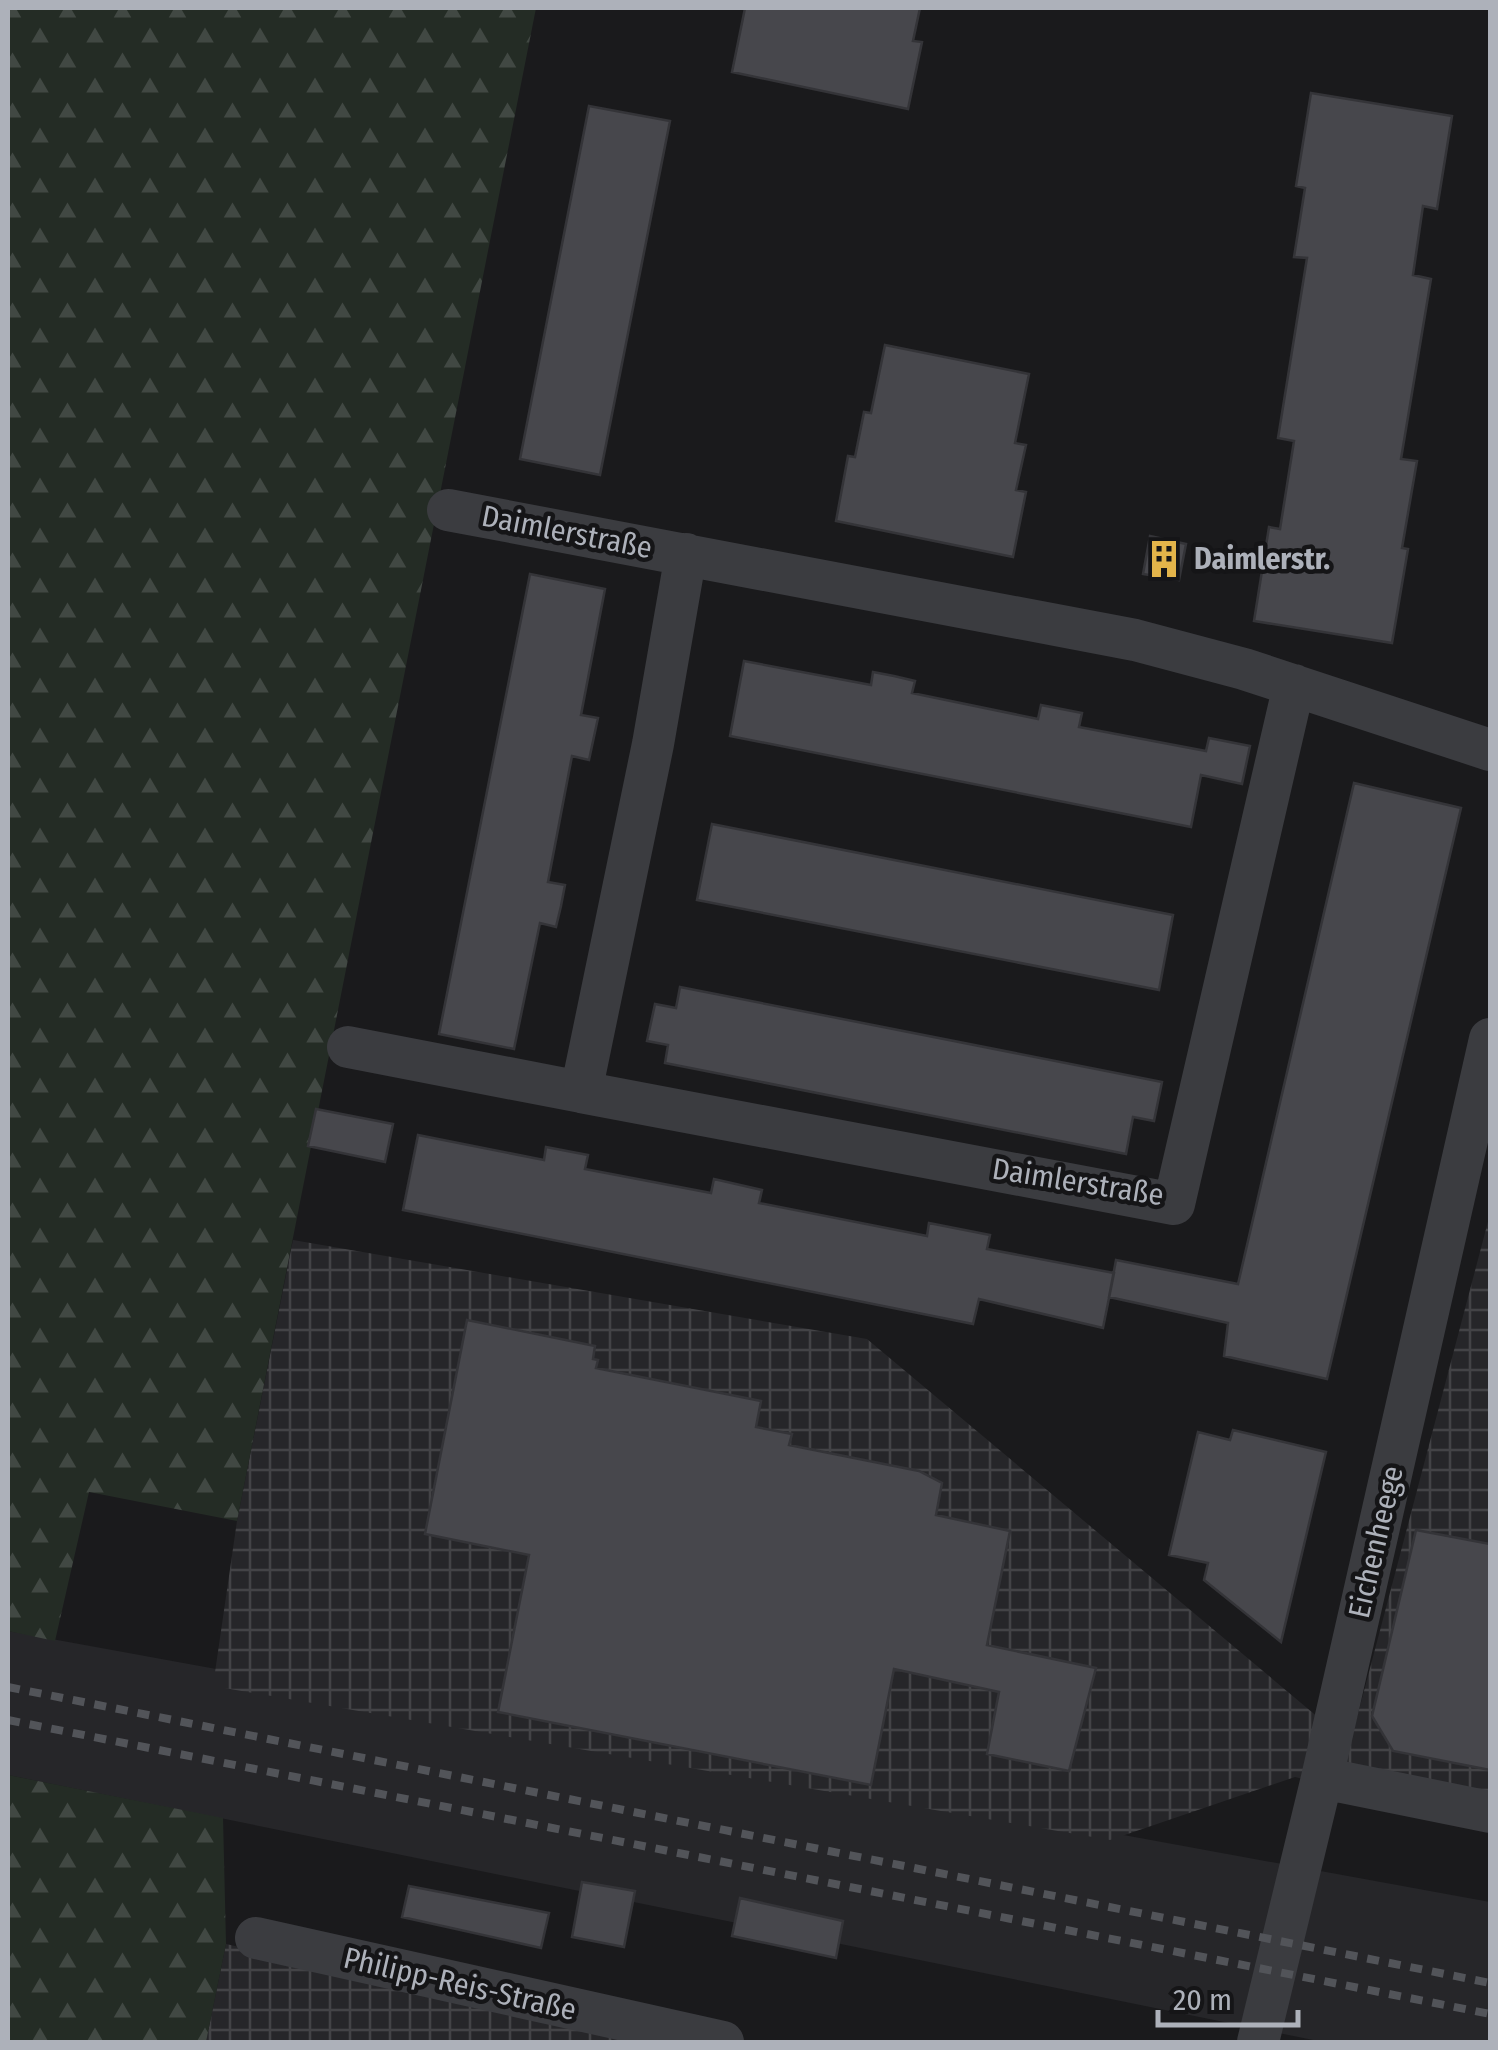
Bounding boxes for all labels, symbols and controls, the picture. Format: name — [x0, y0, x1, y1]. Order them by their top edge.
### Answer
street label: Daimlerstraße — [479, 498, 655, 566]
building icon: Daimlerstr. — [1143, 538, 1185, 580]
place label: Daimlerstr. — [1194, 541, 1330, 577]
street label: Daimlerstraße — [990, 1151, 1166, 1213]
street label: Eichenheege — [1341, 1463, 1411, 1621]
street label: Philipp-Reis-Straße — [340, 1940, 580, 2028]
scale bar — [1158, 1965, 1298, 2027]
text: 20 m — [1173, 1982, 1232, 2018]

